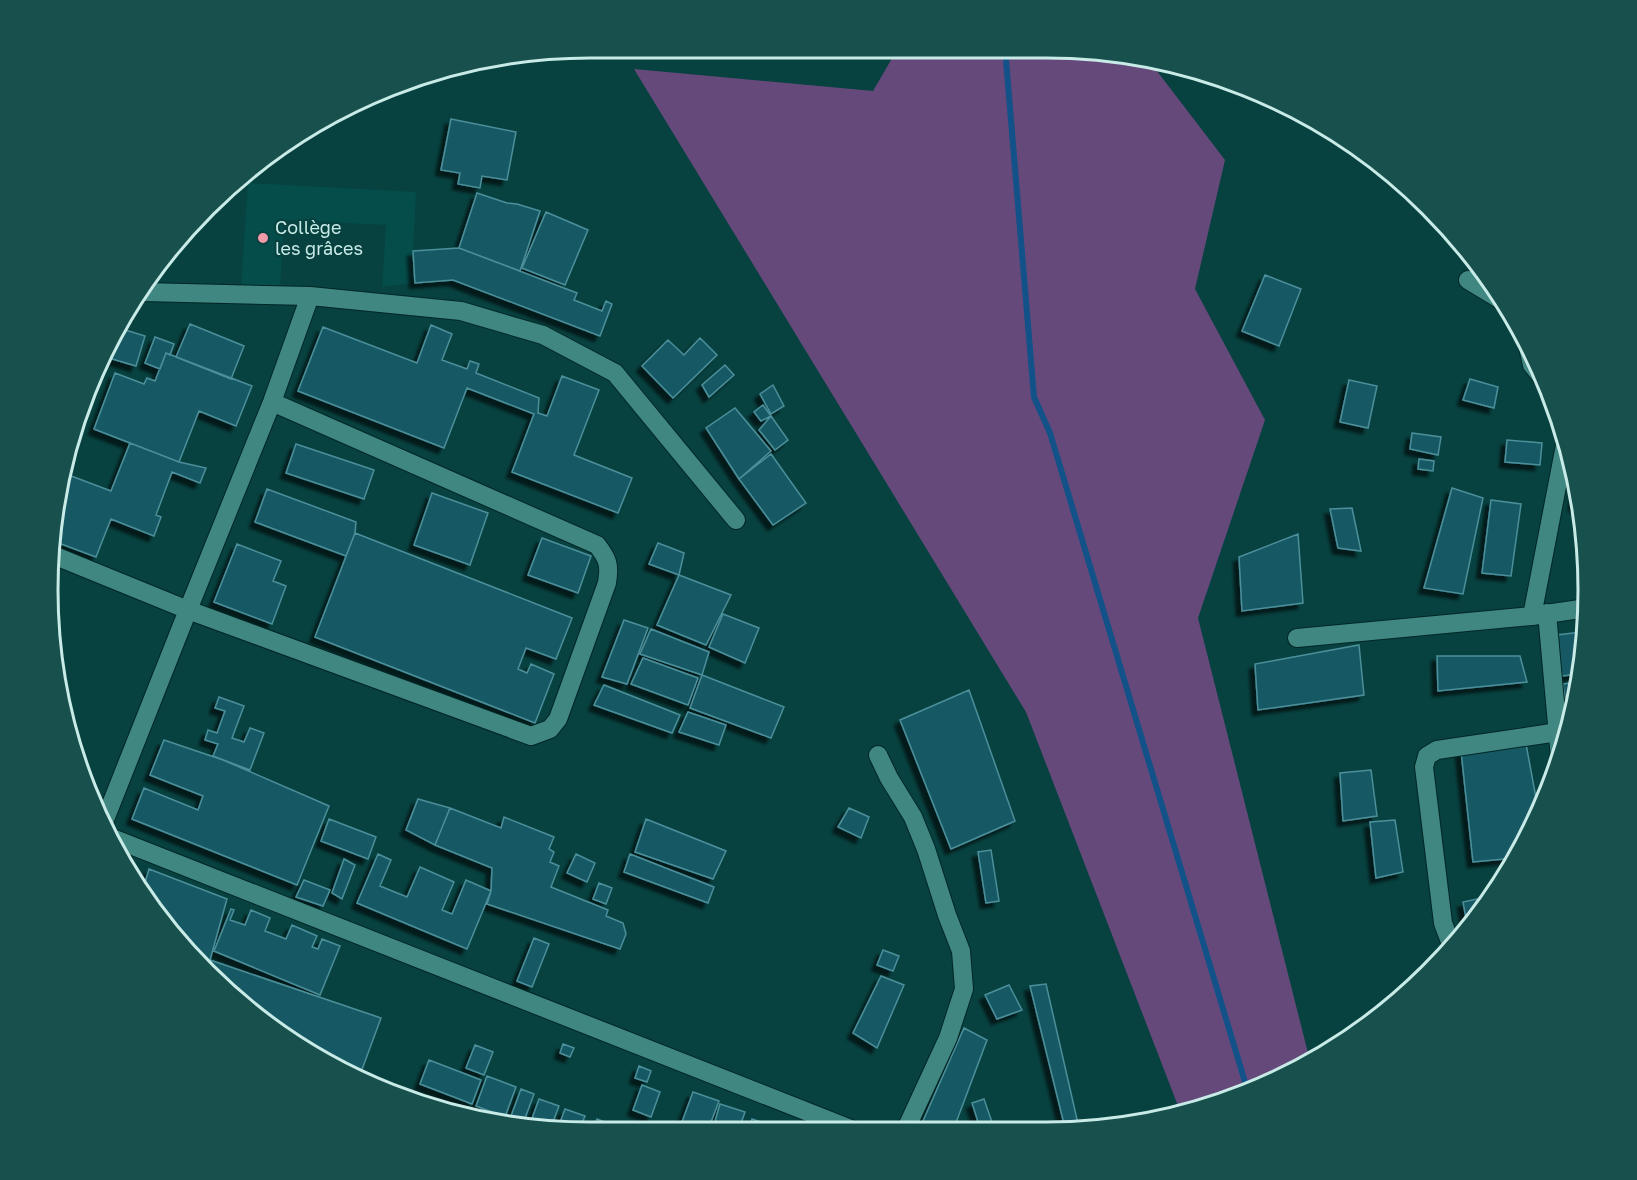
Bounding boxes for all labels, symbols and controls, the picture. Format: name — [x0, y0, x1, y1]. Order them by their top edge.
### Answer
place label: Collège les grâces — [275, 216, 363, 259]
marker: Collège les grâces — [256, 231, 270, 245]

